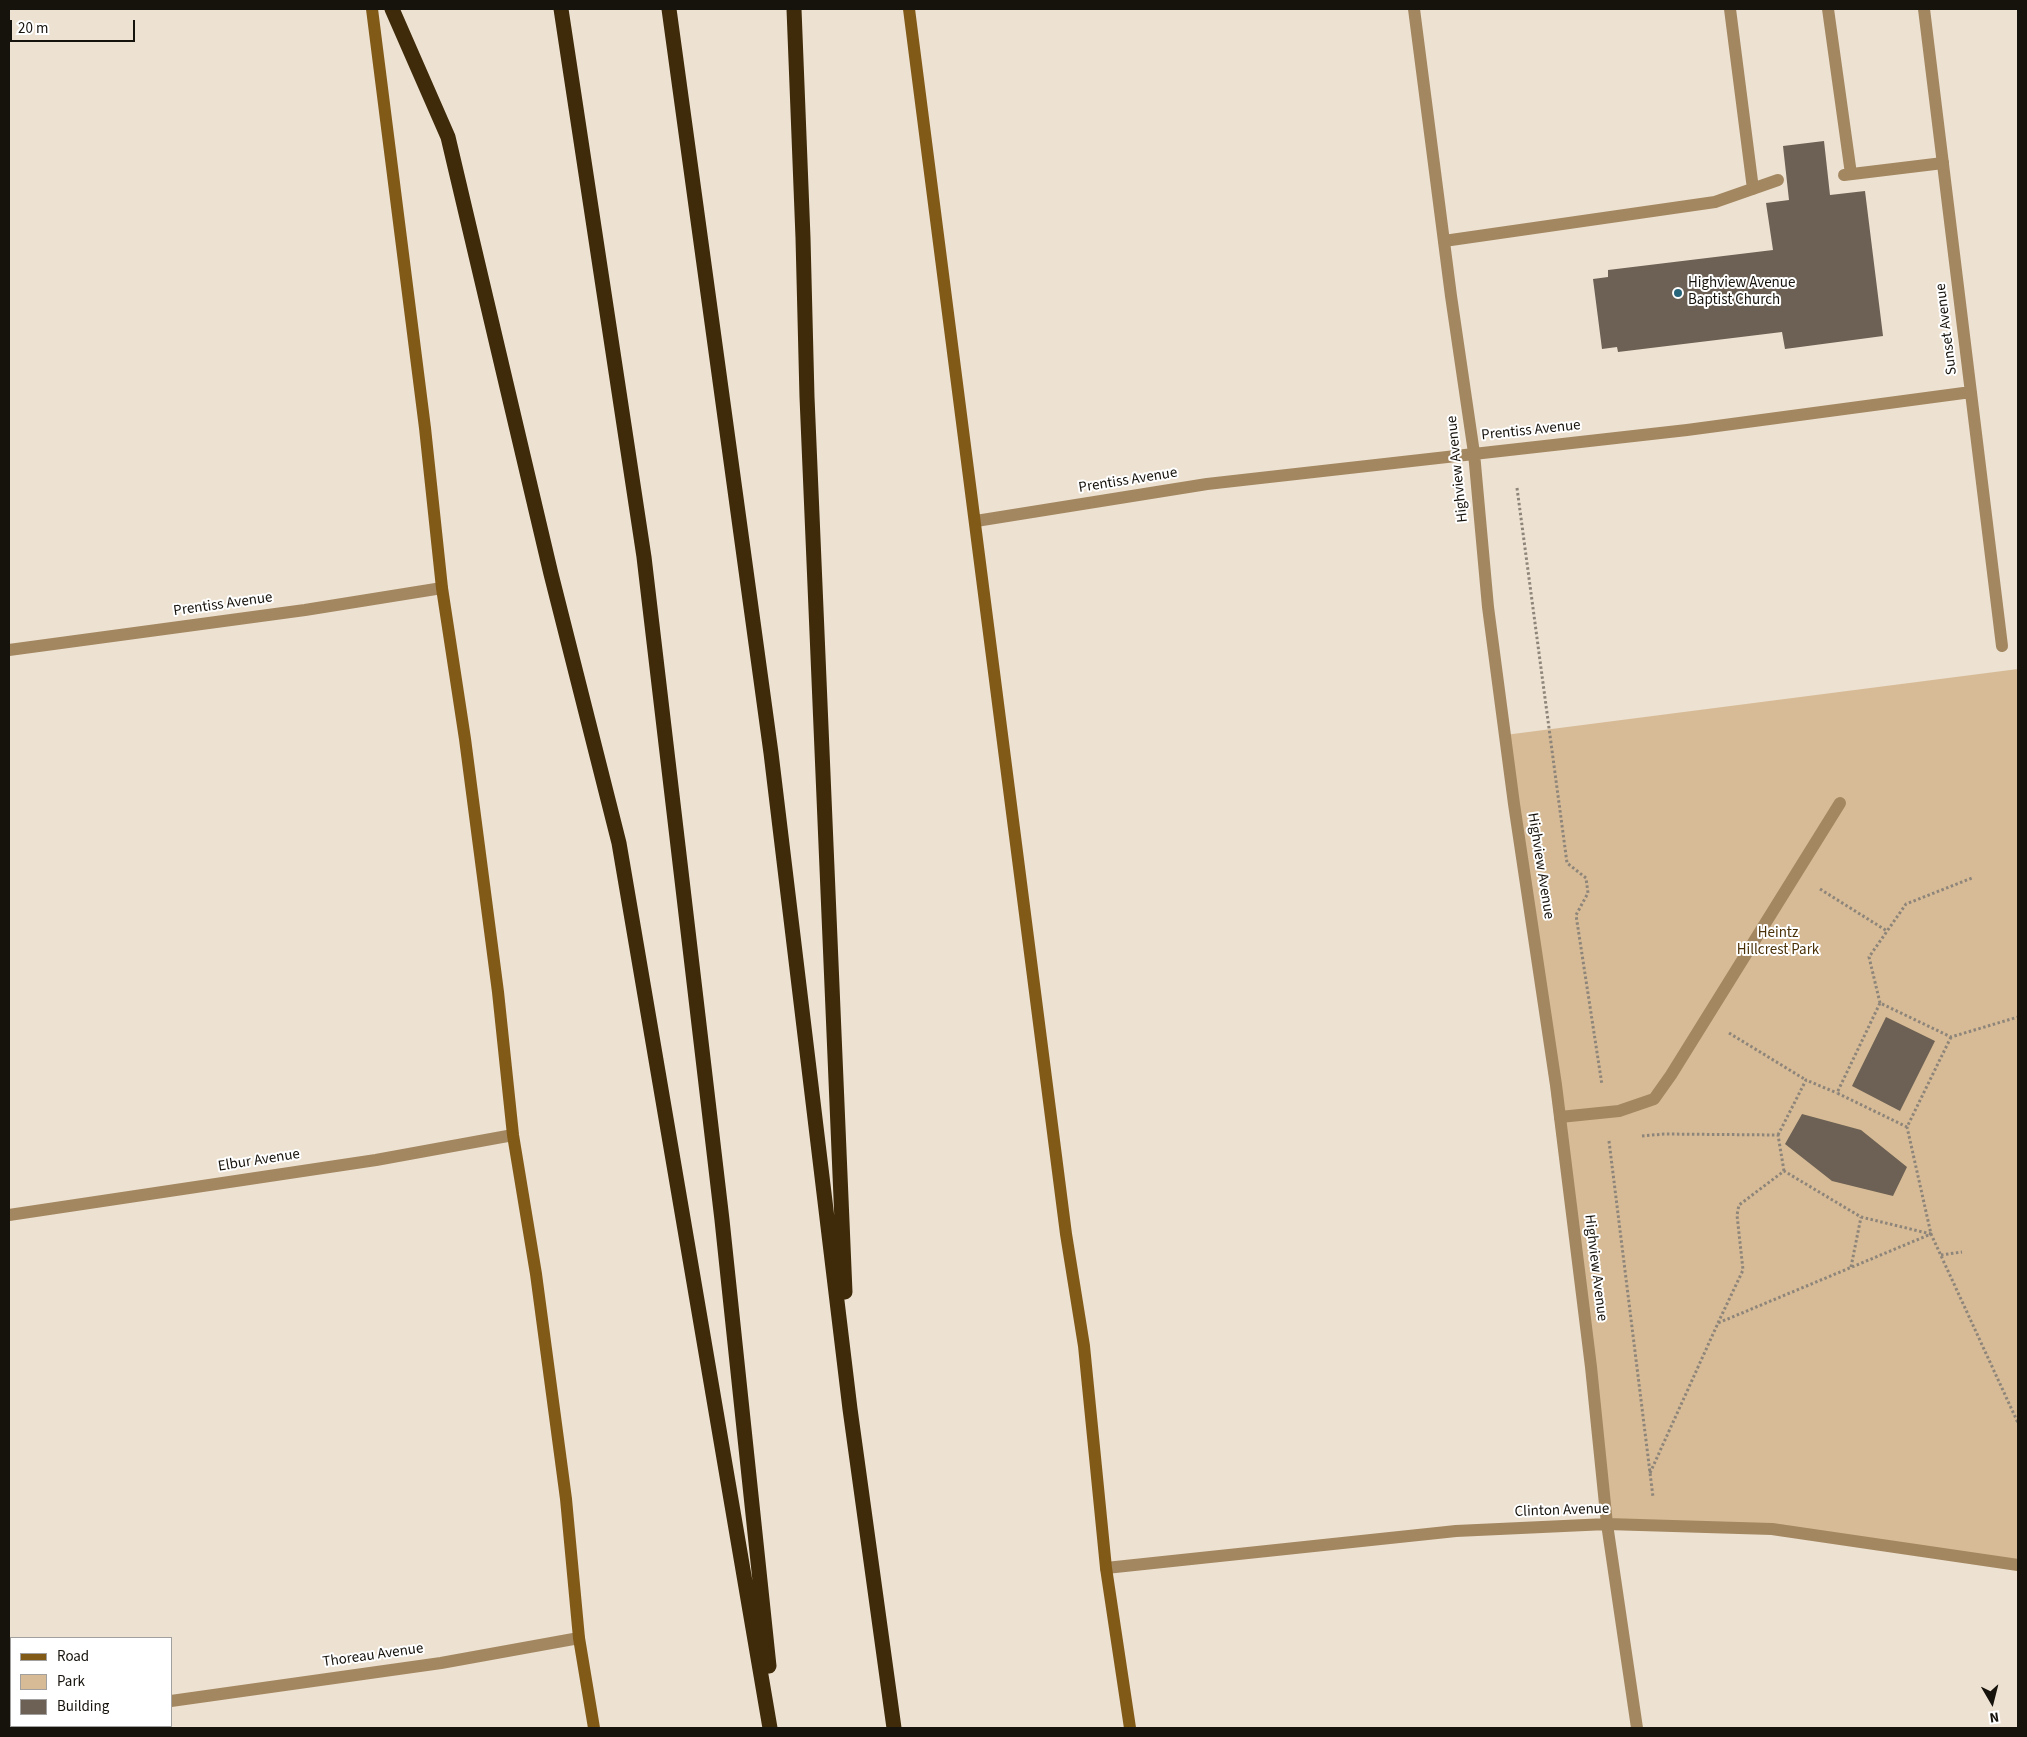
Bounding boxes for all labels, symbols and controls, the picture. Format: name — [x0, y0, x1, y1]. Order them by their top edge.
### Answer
scale bar — [12, 10, 138, 42]
text: 20 m — [18, 18, 48, 39]
place label: Highview Avenue Baptist Church — [1688, 275, 1795, 310]
street label: Sunset Avenue — [1932, 282, 1962, 376]
marker: Highview Avenue Baptist Church — [1672, 287, 1684, 299]
street label: Highview Avenue — [1443, 415, 1473, 523]
street label: Prentiss Avenue — [1480, 417, 1582, 445]
street label: Prentiss Avenue — [1077, 464, 1179, 498]
street label: Prentiss Avenue — [172, 589, 274, 621]
street label: Highview Avenue — [1523, 812, 1557, 920]
park label: Heintz Hillcrest Park — [1737, 925, 1819, 960]
street label: Elbur Avenue — [217, 1146, 301, 1176]
street label: Highview Avenue — [1580, 1214, 1610, 1322]
street label: Clinton Avenue — [1514, 1500, 1610, 1522]
legend — [10, 1637, 172, 1727]
street label: Thoreau Avenue — [321, 1640, 425, 1672]
text: Road — [57, 1646, 89, 1667]
text: Park — [57, 1671, 85, 1692]
north arrow — [1967, 1677, 2017, 1727]
text: Building — [57, 1696, 109, 1717]
text: N — [1988, 1706, 2000, 1727]

